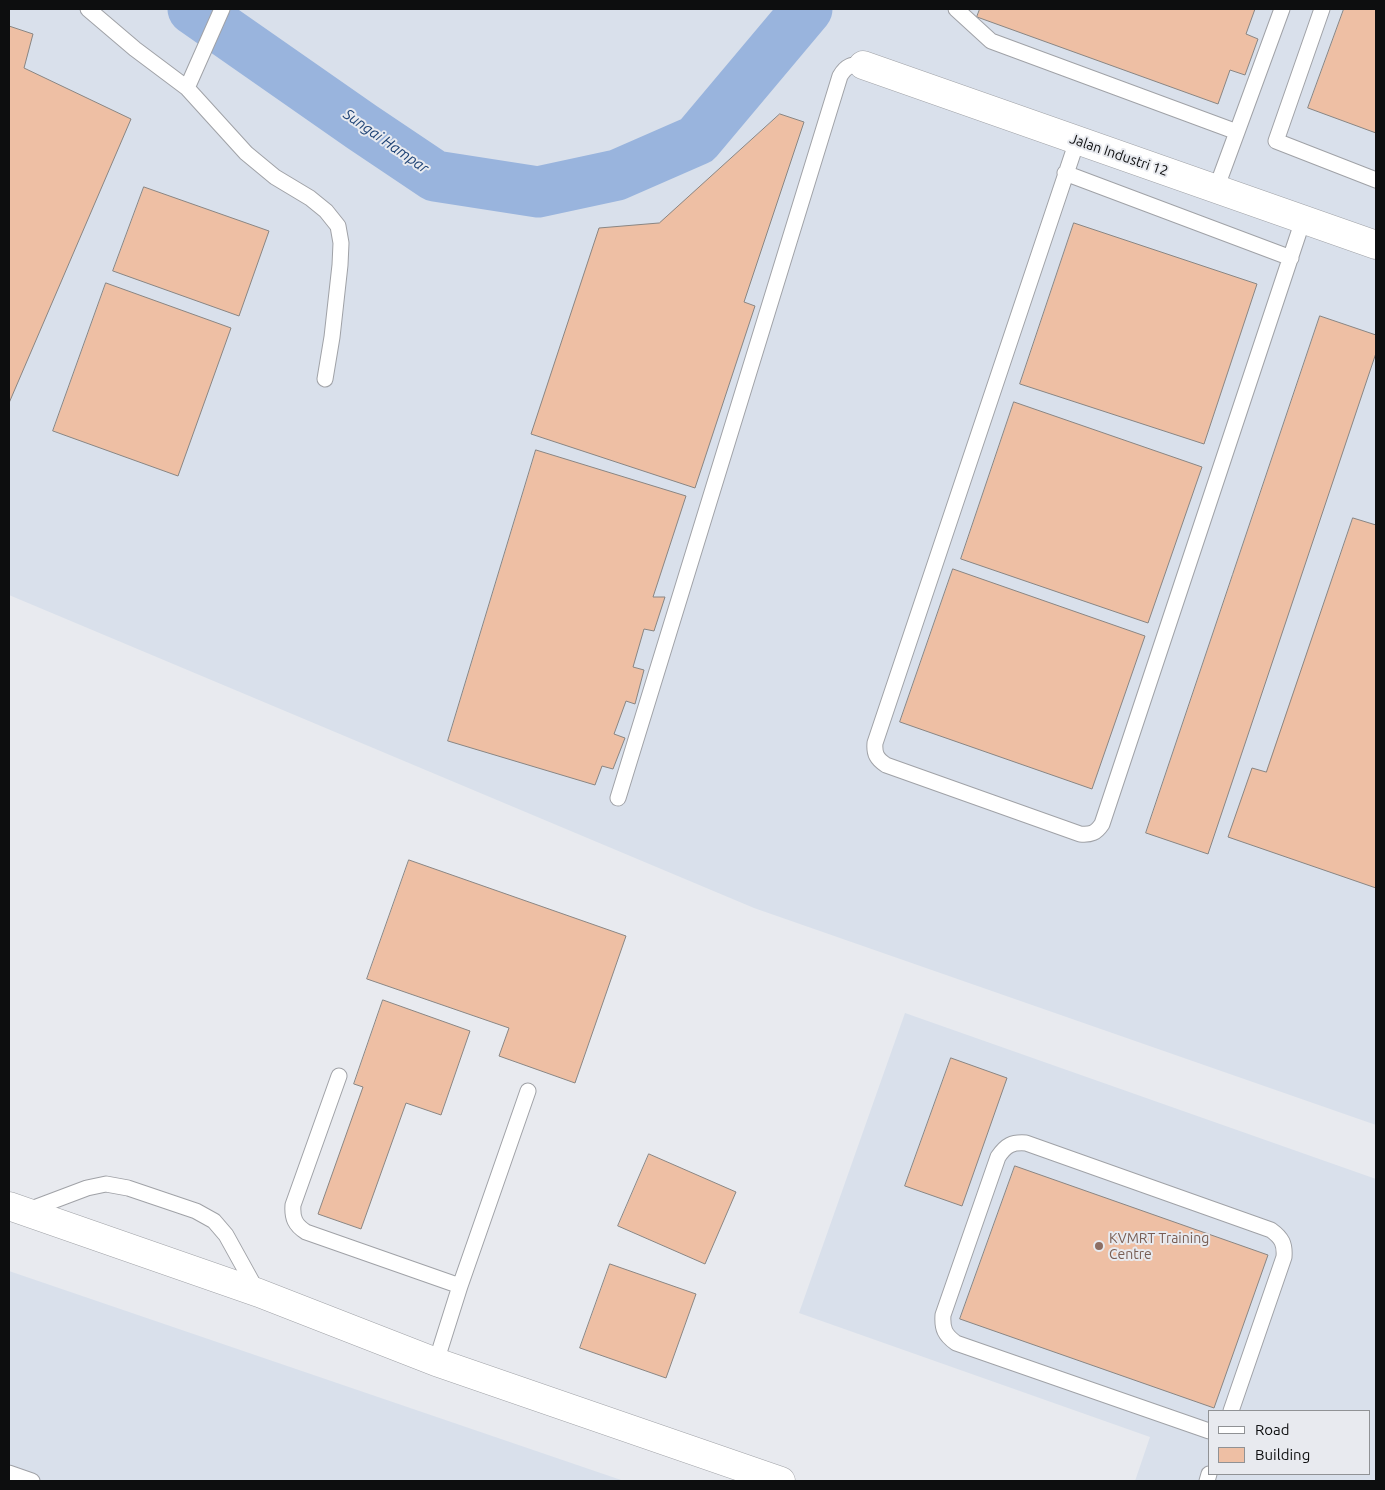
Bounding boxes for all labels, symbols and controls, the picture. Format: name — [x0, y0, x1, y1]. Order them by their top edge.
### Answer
water label: Sungai Hampar — [340, 105, 432, 177]
street label: Jalan Industri 12 — [1067, 130, 1171, 180]
place label: KVMRT Training Centre — [1109, 1230, 1209, 1262]
marker: KVMRT Training Centre — [1093, 1240, 1105, 1252]
legend — [1208, 1410, 1370, 1475]
text: Road — [1255, 1421, 1290, 1438]
text: Building — [1255, 1446, 1310, 1463]

